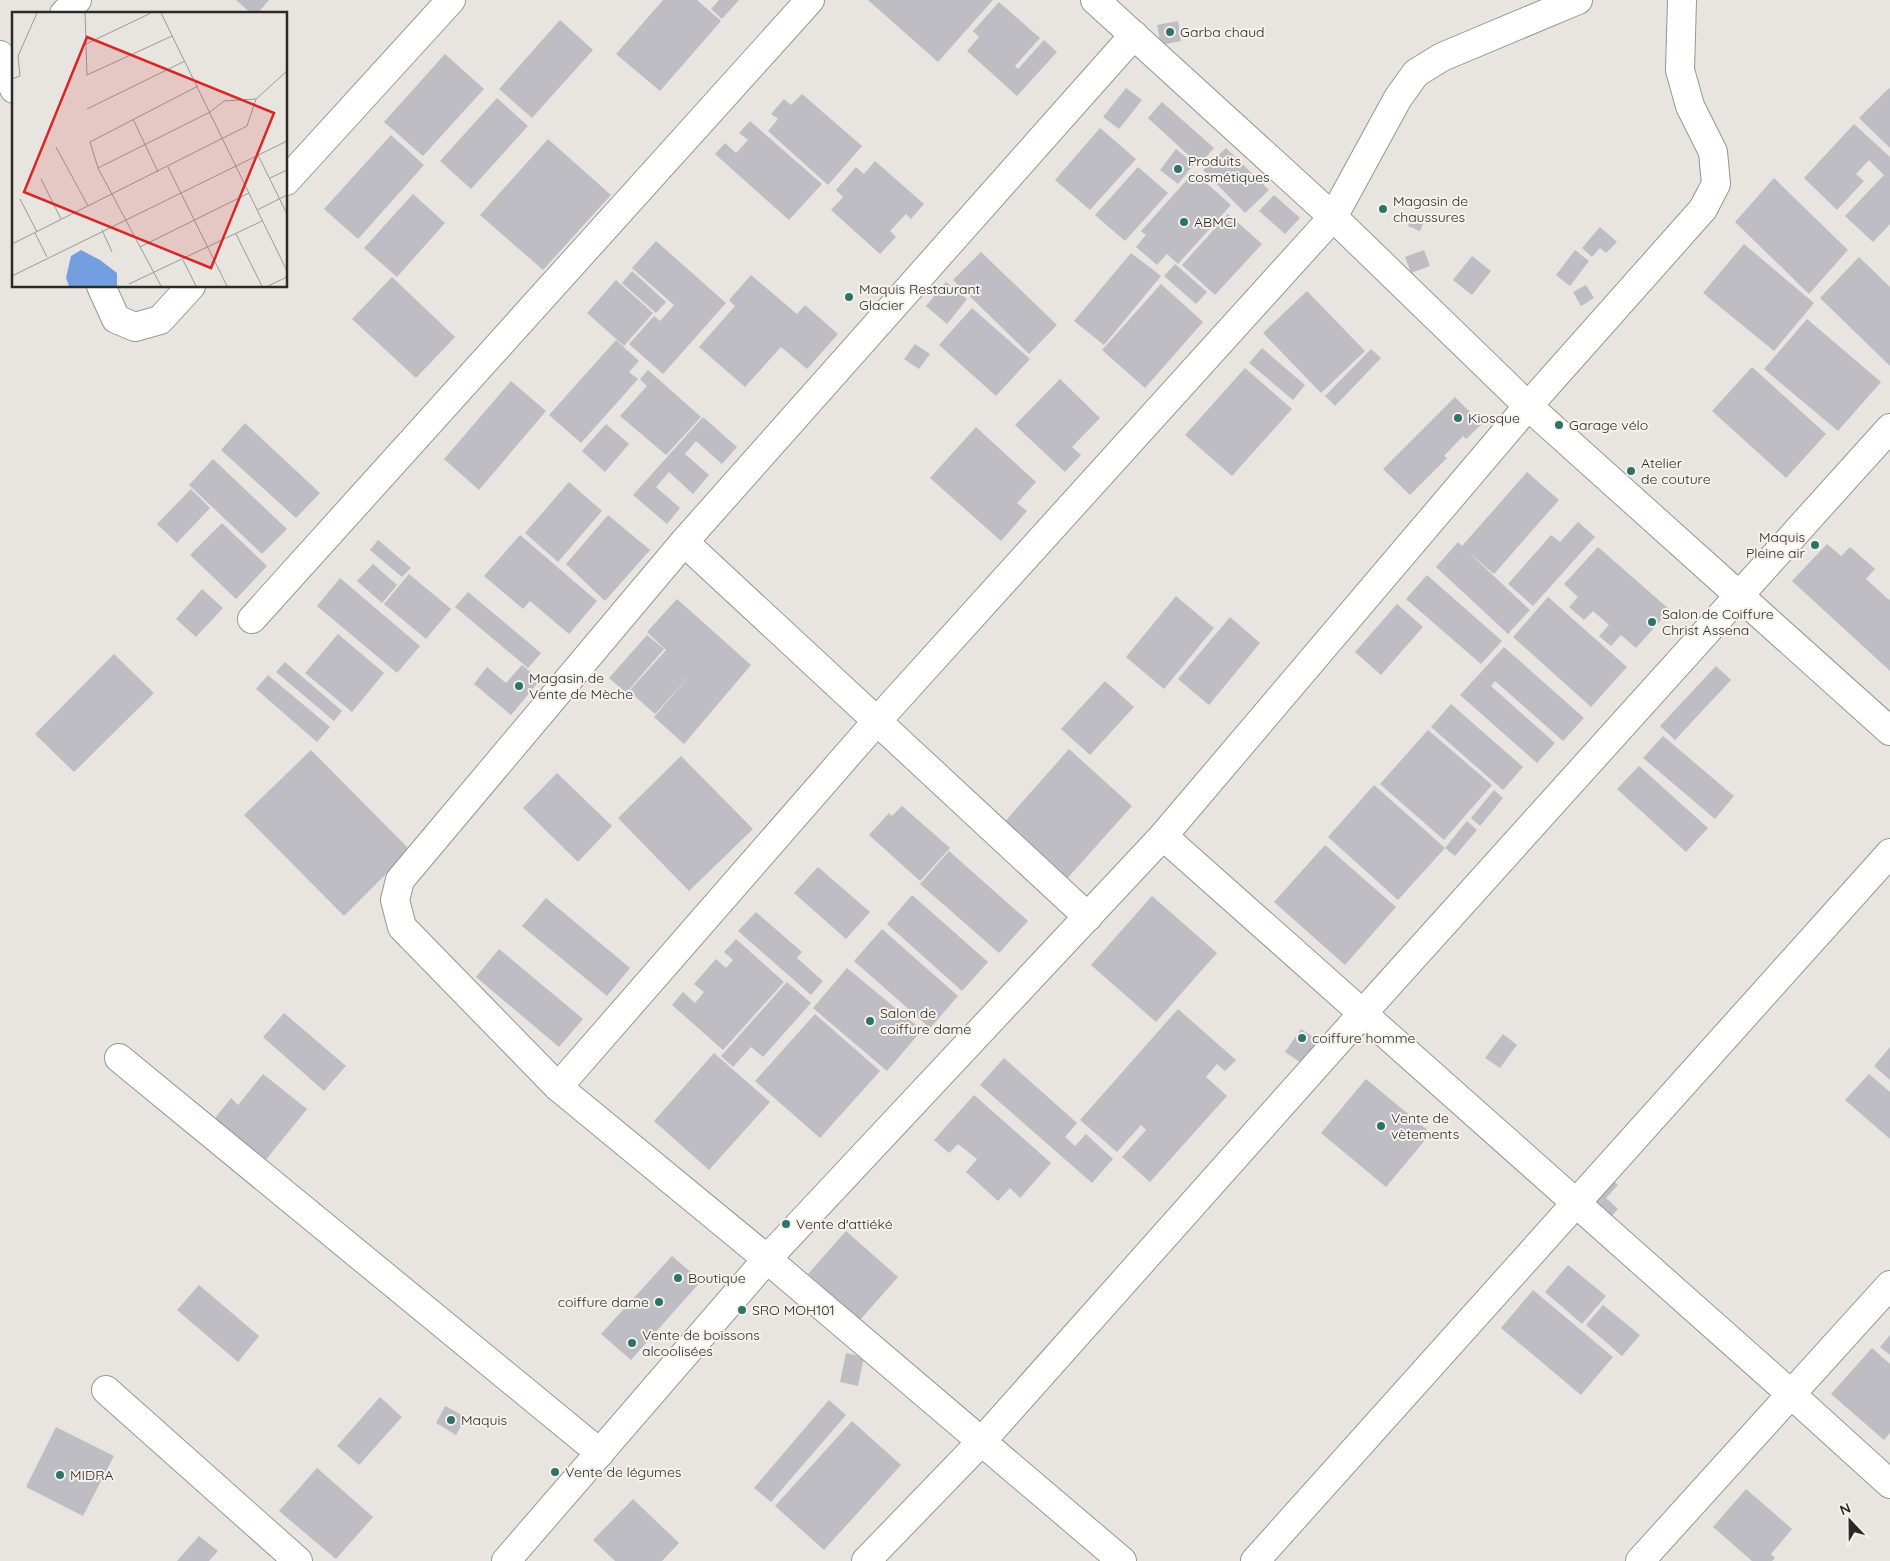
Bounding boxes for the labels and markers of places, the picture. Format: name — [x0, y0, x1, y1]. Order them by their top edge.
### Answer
place label: Garba chaud — [1180, 23, 1265, 41]
marker: Garba chaud — [1164, 26, 1176, 38]
place label: Produits cosmétiques — [1188, 152, 1270, 186]
marker: Produits cosmétiques — [1172, 163, 1184, 175]
place label: Magasin de chaussures — [1393, 192, 1468, 226]
marker: Magasin de chaussures — [1377, 203, 1389, 215]
place label: ABMCI — [1194, 213, 1236, 231]
marker: ABMCI — [1178, 216, 1190, 228]
place label: Maquis Restaurant Glacier — [859, 280, 981, 314]
marker: Maquis Restaurant Glacier — [843, 291, 855, 303]
place label: Kiosque — [1468, 409, 1520, 427]
marker: Kiosque — [1452, 412, 1464, 424]
place label: Garage vélo — [1569, 416, 1648, 434]
marker: Garage vélo — [1553, 419, 1565, 431]
place label: Atelier de couture — [1641, 454, 1711, 488]
marker: Atelier de couture — [1625, 465, 1637, 477]
place label: Maquis Pleine air — [1746, 528, 1806, 562]
marker: Maquis Pleine air — [1809, 539, 1821, 551]
place label: Salon de Coiffure Christ Assena — [1662, 605, 1774, 639]
marker: Salon de Coiffure Christ Assena — [1646, 616, 1658, 628]
place label: Magasin de Vente de Mèche — [529, 669, 633, 703]
marker: Magasin de Vente de Mèche — [513, 680, 525, 692]
place label: Salon de coiffure dame — [880, 1004, 971, 1038]
marker: Salon de coiffure dame — [864, 1015, 876, 1027]
place label: coiffure homme — [1312, 1029, 1416, 1047]
marker: coiffure homme — [1296, 1032, 1308, 1044]
place label: Vente de vètements — [1391, 1109, 1459, 1143]
marker: Vente de vètements — [1375, 1120, 1387, 1132]
place label: Vente d'attiéké — [796, 1215, 893, 1233]
marker: Vente d'attiéké — [780, 1218, 792, 1230]
place label: Boutique — [688, 1269, 746, 1287]
marker: Boutique — [672, 1272, 684, 1284]
place label: coiffure dame — [558, 1293, 649, 1311]
marker: coiffure dame — [653, 1296, 665, 1308]
place label: SRO MOH101 — [752, 1301, 835, 1319]
marker: SRO MOH101 — [736, 1304, 748, 1316]
place label: Vente de boissons alcoolisées — [642, 1326, 760, 1360]
marker: Vente de boissons alcoolisées — [626, 1337, 638, 1349]
place label: Maquis — [461, 1411, 507, 1429]
marker: Maquis — [445, 1414, 457, 1426]
place label: Vente de légumes — [565, 1463, 681, 1481]
place label: MIDRA — [70, 1466, 114, 1484]
marker: Vente de légumes — [549, 1466, 561, 1478]
marker: MIDRA — [54, 1469, 66, 1481]

